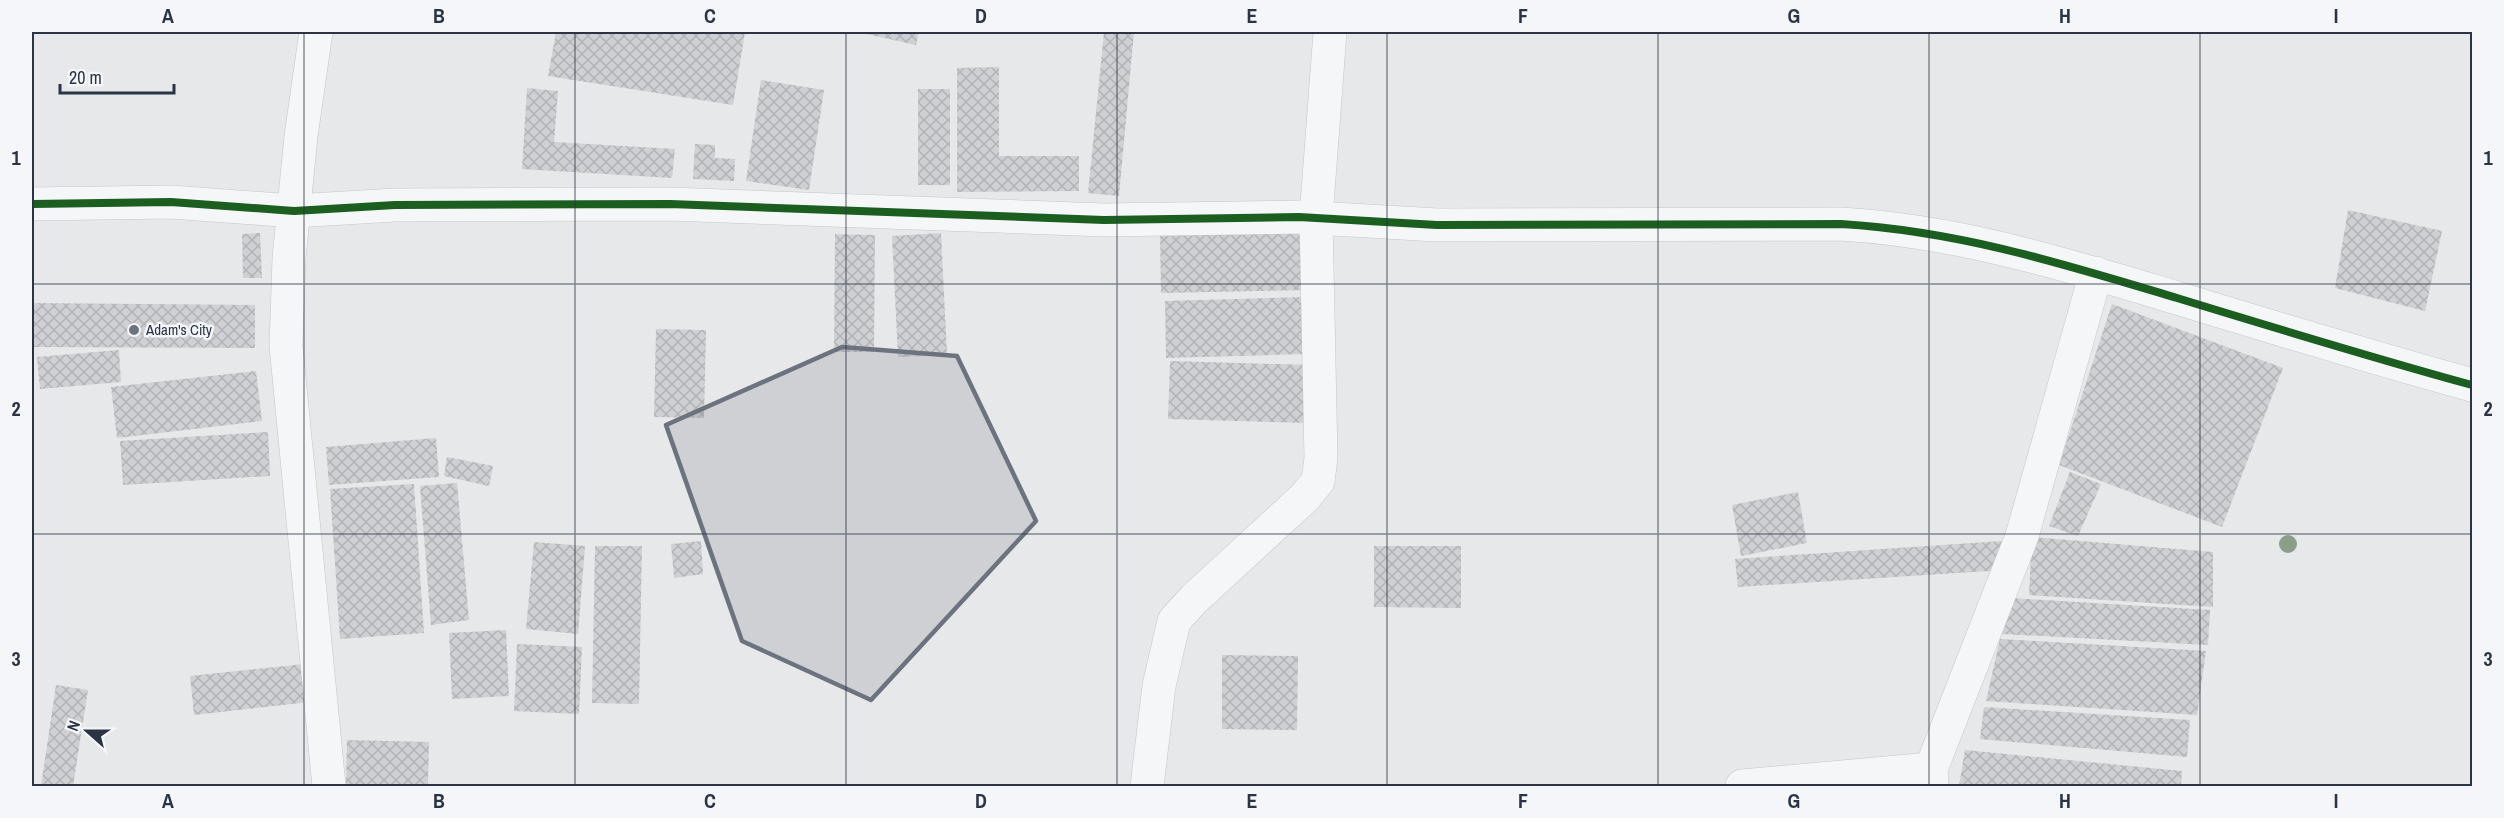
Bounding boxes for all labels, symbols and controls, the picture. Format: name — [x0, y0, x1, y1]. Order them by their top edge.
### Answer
text: A — [162, 2, 174, 29]
text: B — [433, 2, 445, 29]
text: C — [704, 2, 716, 29]
text: D — [975, 2, 987, 29]
text: E — [1247, 2, 1258, 29]
text: F — [1518, 2, 1528, 29]
text: G — [1788, 2, 1800, 29]
text: H — [2059, 2, 2071, 29]
text: I — [2334, 2, 2338, 29]
scale bar — [60, 57, 174, 95]
text: 20 m — [69, 65, 102, 90]
text: 1 — [11, 144, 21, 171]
text: 1 — [2483, 144, 2493, 171]
place label: Adam's City — [145, 319, 213, 340]
marker: Adam's City — [127, 323, 141, 337]
text: 2 — [11, 395, 21, 422]
text: 2 — [2483, 395, 2493, 422]
text: 3 — [11, 645, 21, 672]
text: 3 — [2483, 645, 2493, 672]
north arrow — [57, 701, 117, 761]
text: N — [61, 717, 85, 734]
text: A — [162, 787, 174, 814]
text: B — [433, 787, 445, 814]
text: C — [704, 787, 716, 814]
text: D — [975, 787, 987, 814]
text: E — [1247, 787, 1258, 814]
text: F — [1518, 787, 1528, 814]
text: G — [1788, 787, 1800, 814]
text: H — [2059, 787, 2071, 814]
text: I — [2334, 787, 2338, 814]

